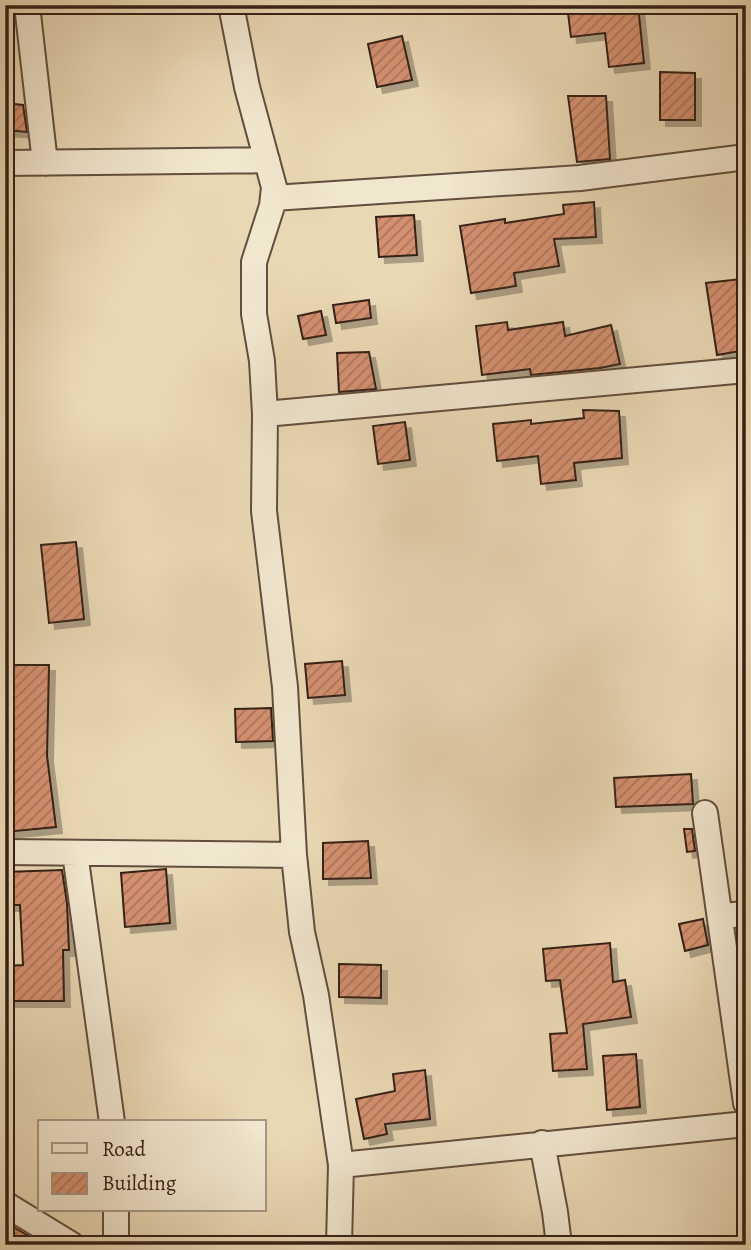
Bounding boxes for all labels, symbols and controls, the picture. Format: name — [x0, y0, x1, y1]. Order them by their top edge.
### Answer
legend — [38, 1120, 266, 1212]
text: Road — [102, 1135, 146, 1163]
text: Building — [102, 1169, 177, 1197]

